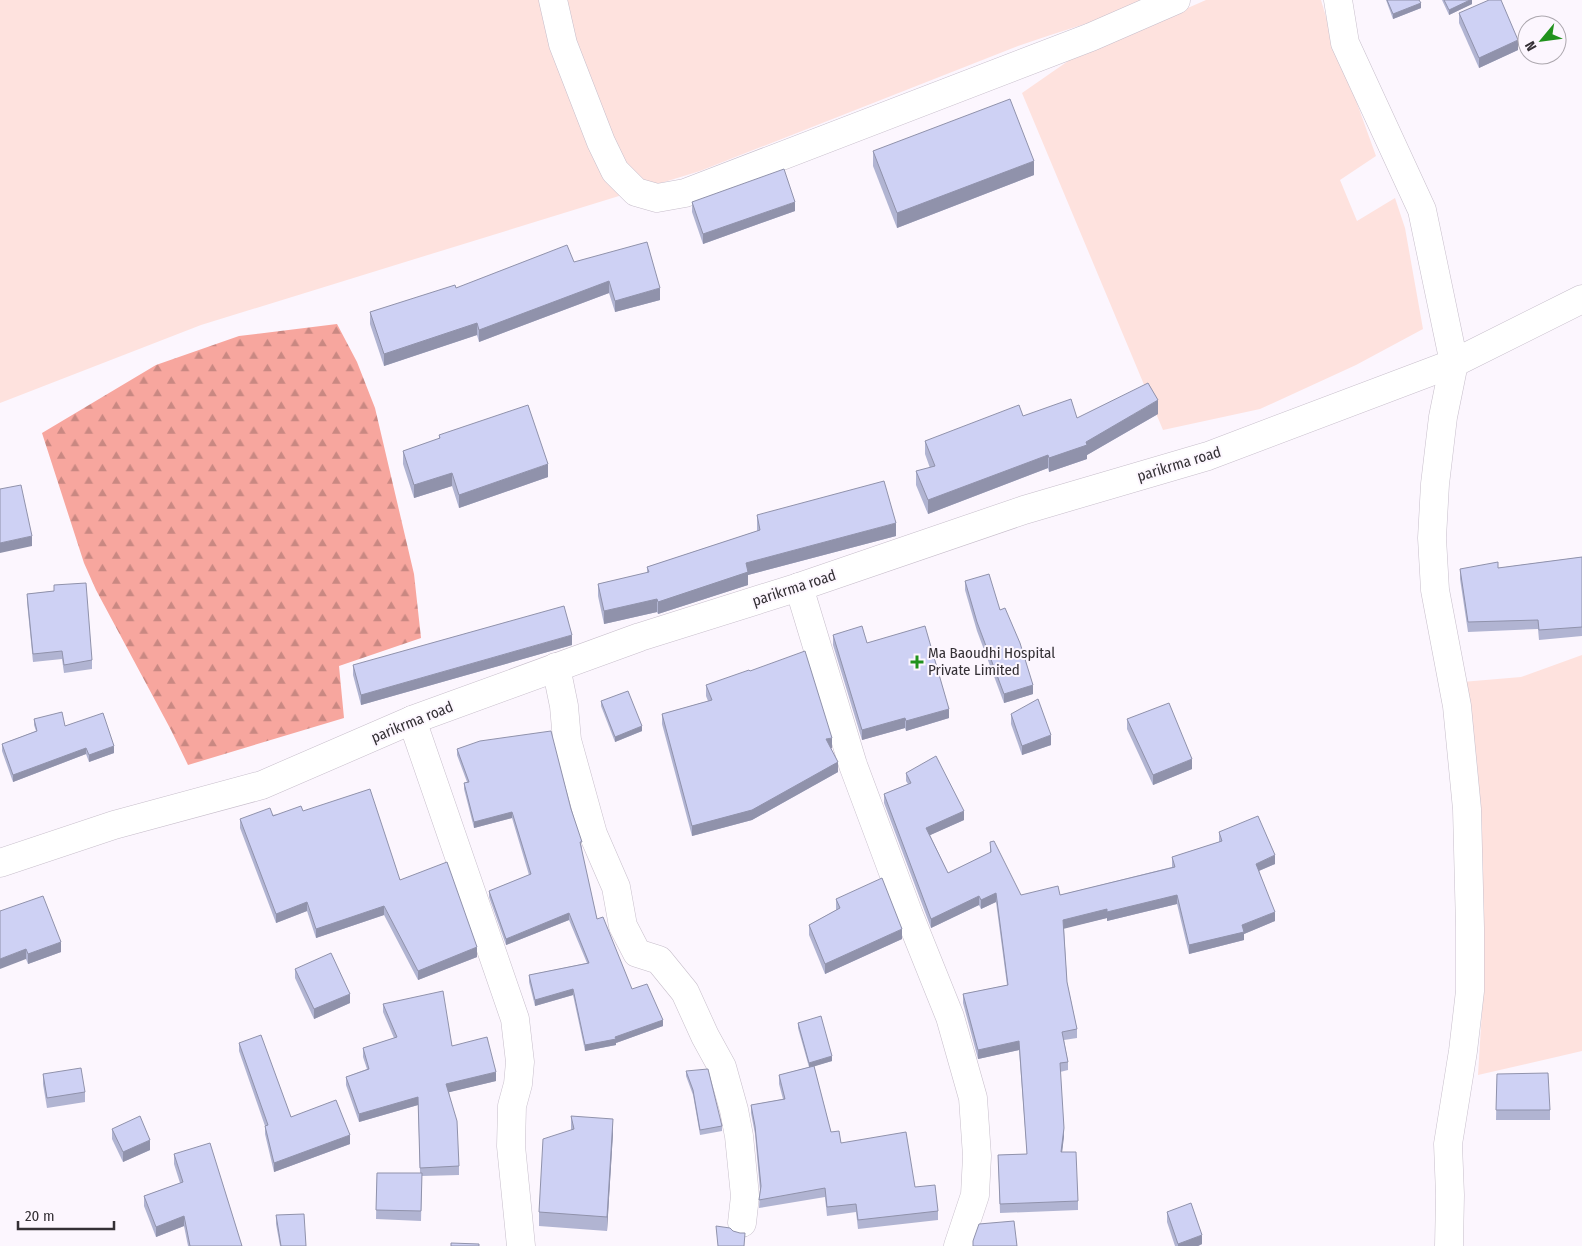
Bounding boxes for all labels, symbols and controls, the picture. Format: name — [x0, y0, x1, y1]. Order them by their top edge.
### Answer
north arrow — [1517, 15, 1567, 65]
text: N — [1522, 38, 1541, 54]
street label: parikrma road — [1135, 443, 1223, 485]
street label: parikrma road — [750, 566, 838, 610]
place label: Ma Baoudhi Hospital Private Limited — [928, 644, 1055, 679]
marker: Ma Baoudhi Hospital Private Limited — [910, 655, 924, 669]
street label: parikrma road — [368, 697, 456, 747]
scale bar — [18, 1198, 114, 1230]
text: 20 m — [25, 1207, 55, 1225]

